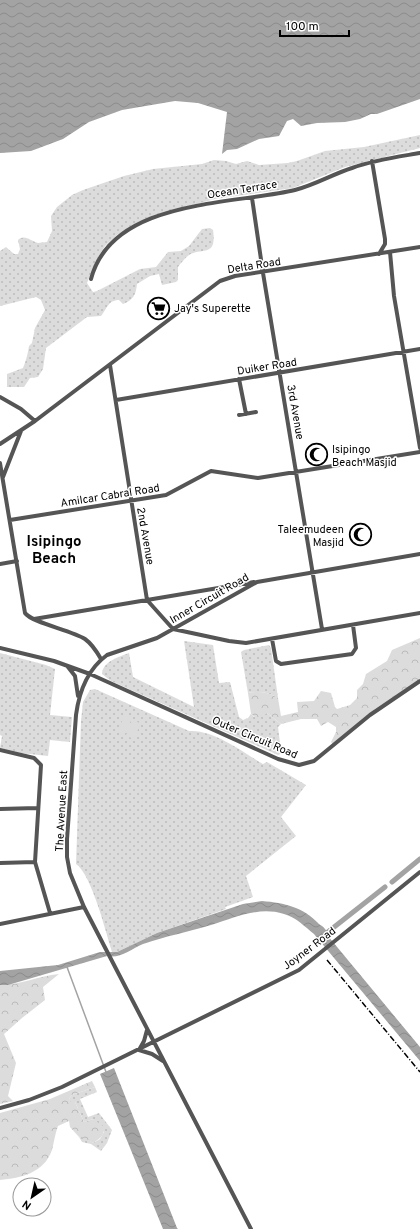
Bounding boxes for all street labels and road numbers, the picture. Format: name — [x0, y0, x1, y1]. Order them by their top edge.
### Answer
street label: Ocean Terrace — [206, 178, 278, 202]
street label: Delta Road — [226, 255, 282, 277]
street label: Duiker Road — [236, 355, 298, 379]
street label: 3rd Avenue — [283, 384, 307, 441]
street label: Amilcar Cabral Road — [59, 481, 161, 511]
street label: 2nd Avenue — [133, 506, 157, 566]
street label: Inner Circuit Road — [167, 571, 252, 627]
street label: Outer Circuit Road — [210, 714, 300, 762]
street label: The Avenue East — [53, 770, 71, 852]
street label: Joyner Road — [280, 924, 339, 973]

